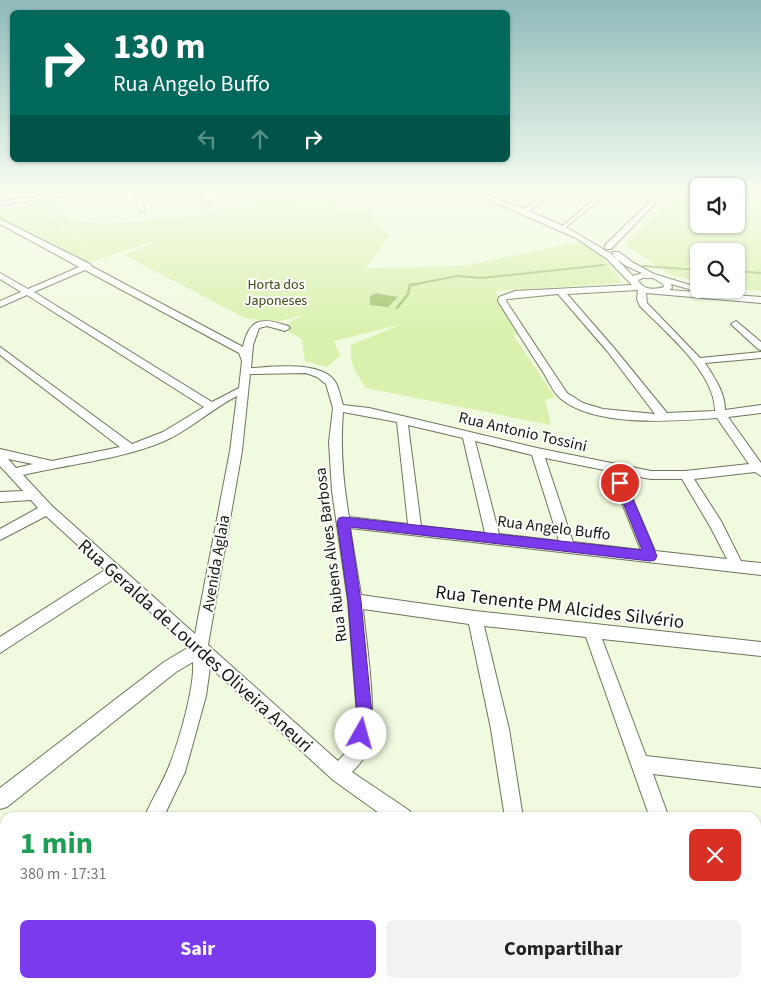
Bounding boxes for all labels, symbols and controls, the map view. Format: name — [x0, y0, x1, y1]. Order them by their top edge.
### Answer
text: 130 m — [113, 22, 205, 72]
icon: right — [30, 30, 95, 95]
text: Rua Angelo Buffo — [113, 68, 270, 100]
icon: left — [193, 125, 221, 153]
icon: ahead — [246, 125, 274, 153]
icon: right — [299, 125, 327, 153]
map controls — [690, 178, 745, 298]
button: sound — [690, 178, 745, 233]
button: search — [690, 243, 745, 298]
park label: Horta dos Japoneses — [245, 275, 307, 311]
street label: Rua Antonio Tossini — [456, 407, 589, 457]
pin — [599, 462, 641, 504]
street label: Rua Rubens Alves Barbosa — [309, 466, 353, 643]
icon: arrive — [606, 469, 634, 497]
street label: Rua Angelo Buffo — [496, 510, 612, 546]
street label: Avenida Aglaia — [197, 513, 235, 613]
street label: Rua Geralda de Lourdes Oliveira Aneuri — [72, 533, 318, 759]
street label: Rua Tenente PM Alcides Silvério — [434, 579, 686, 636]
position arrow — [334, 707, 386, 759]
text: 1 min — [20, 822, 93, 865]
button: close — [689, 829, 741, 881]
text: 380 m · 17:31 — [20, 863, 107, 885]
button: Sair — [20, 920, 376, 978]
button: Compartilhar — [386, 920, 741, 978]

